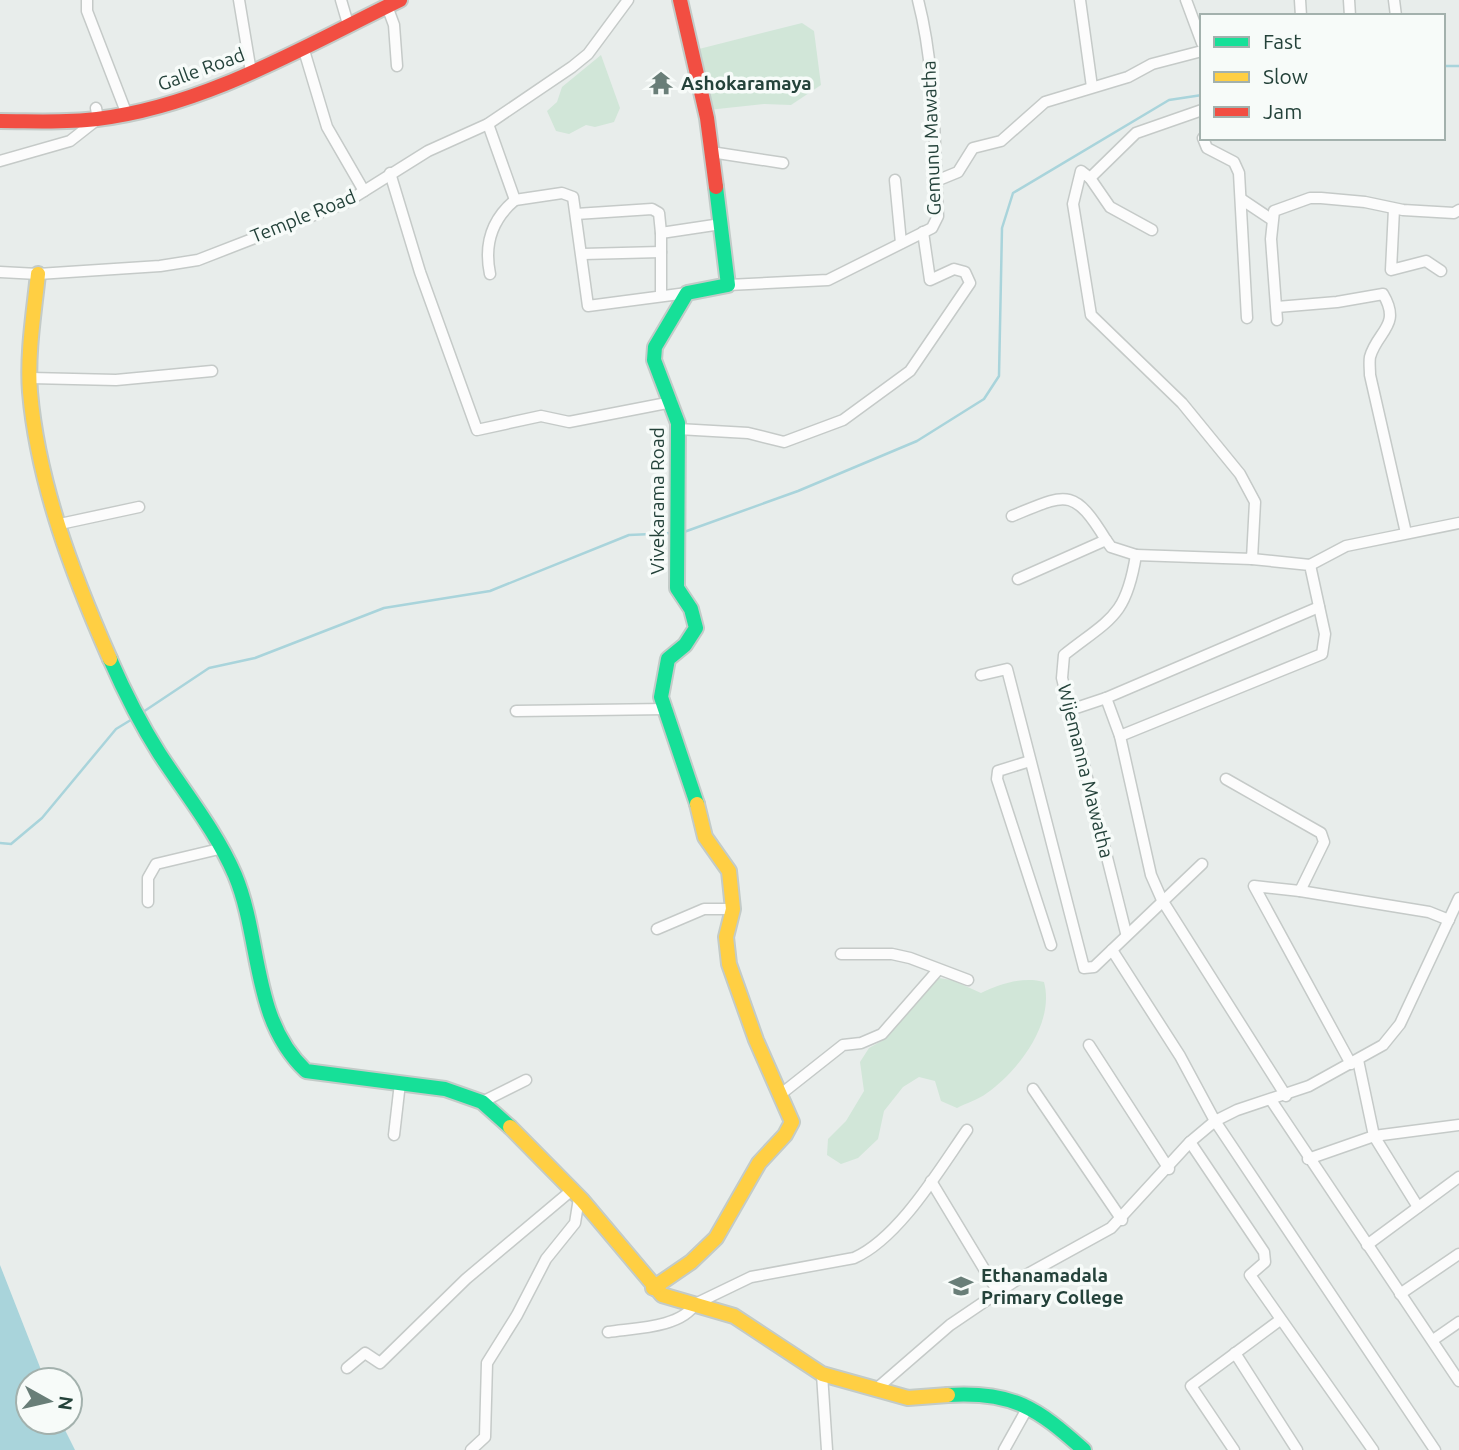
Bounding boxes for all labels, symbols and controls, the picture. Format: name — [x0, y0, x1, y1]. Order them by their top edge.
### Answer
legend — [1200, 14, 1445, 140]
text: Fast — [1263, 29, 1301, 53]
street label: Galle Road — [154, 43, 248, 95]
street label: Gemunu Mawatha — [917, 60, 945, 216]
text: Slow — [1263, 64, 1308, 88]
temple icon: Ashokaramaya — [647, 69, 675, 97]
place label: Ashokaramaya — [681, 72, 812, 94]
text: Jam — [1263, 99, 1302, 123]
street label: Temple Road — [247, 185, 359, 247]
street label: Vivekarama Road — [646, 427, 668, 575]
street label: Wijemanna Mawatha — [1054, 682, 1118, 860]
place label: Ethanamadala Primary College — [981, 1264, 1124, 1308]
school or university icon: Ethanamadala Primary College — [947, 1272, 975, 1300]
north arrow — [14, 1366, 84, 1436]
text: N — [54, 1395, 78, 1412]

